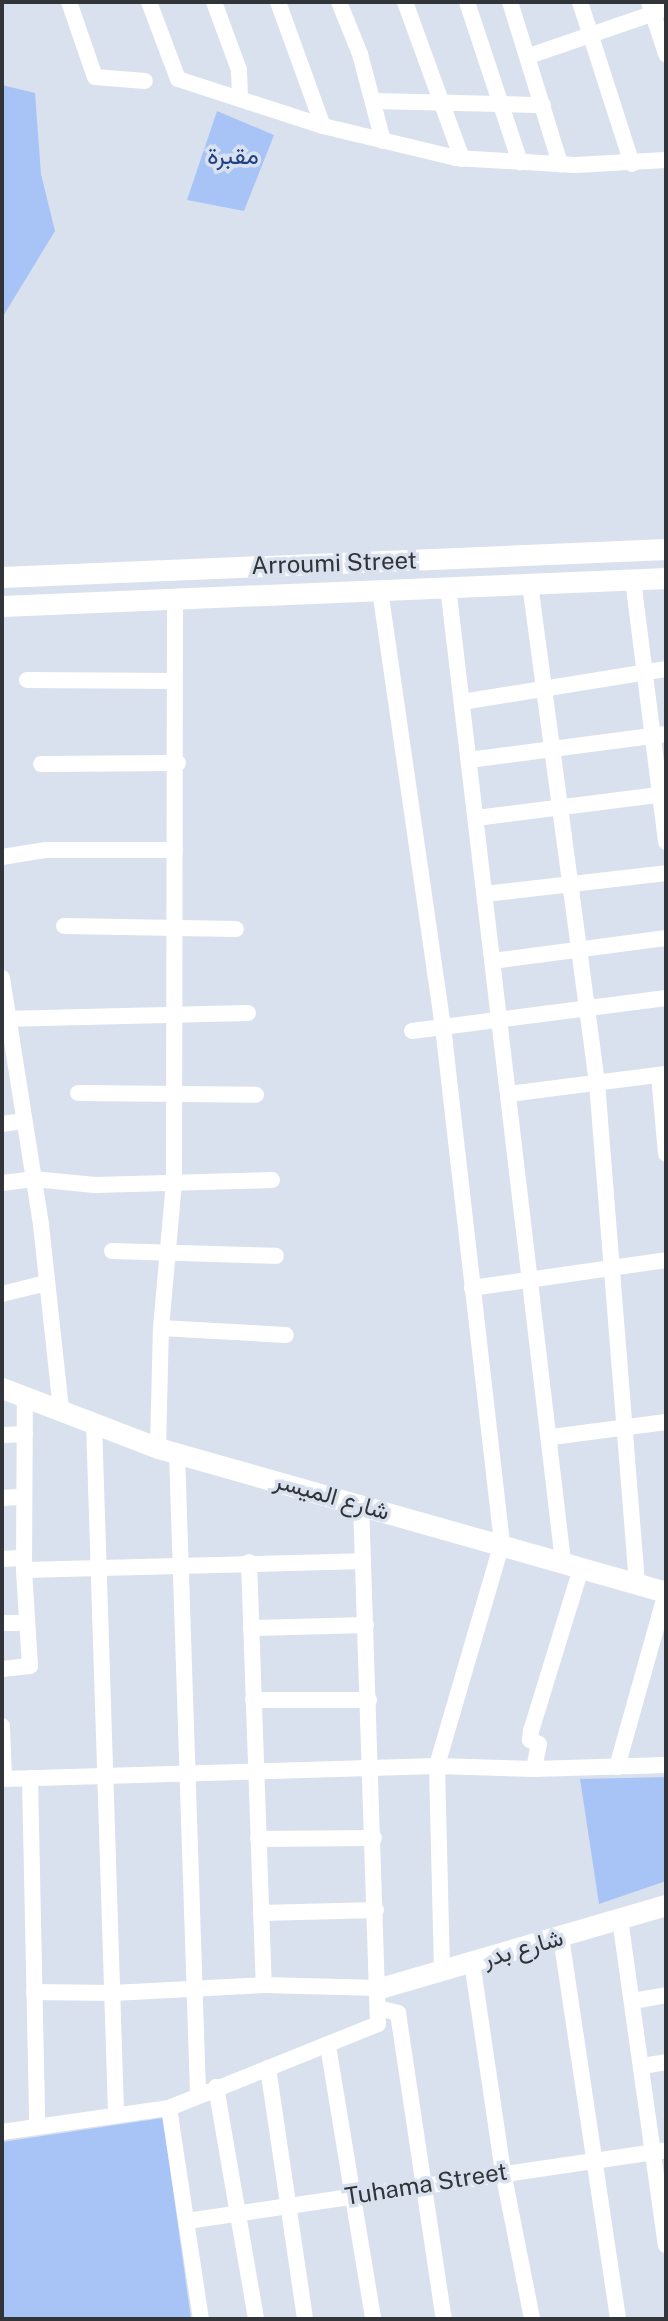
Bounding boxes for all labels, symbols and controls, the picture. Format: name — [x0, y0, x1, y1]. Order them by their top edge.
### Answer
park label: مقبرة — [207, 142, 259, 170]
street label: Arroumi Street — [251, 546, 417, 580]
street label: شارع الميسر — [271, 1466, 393, 1526]
street label: شارع بدر — [480, 1923, 566, 1973]
street label: Tuhama Street — [343, 2157, 509, 2211]

